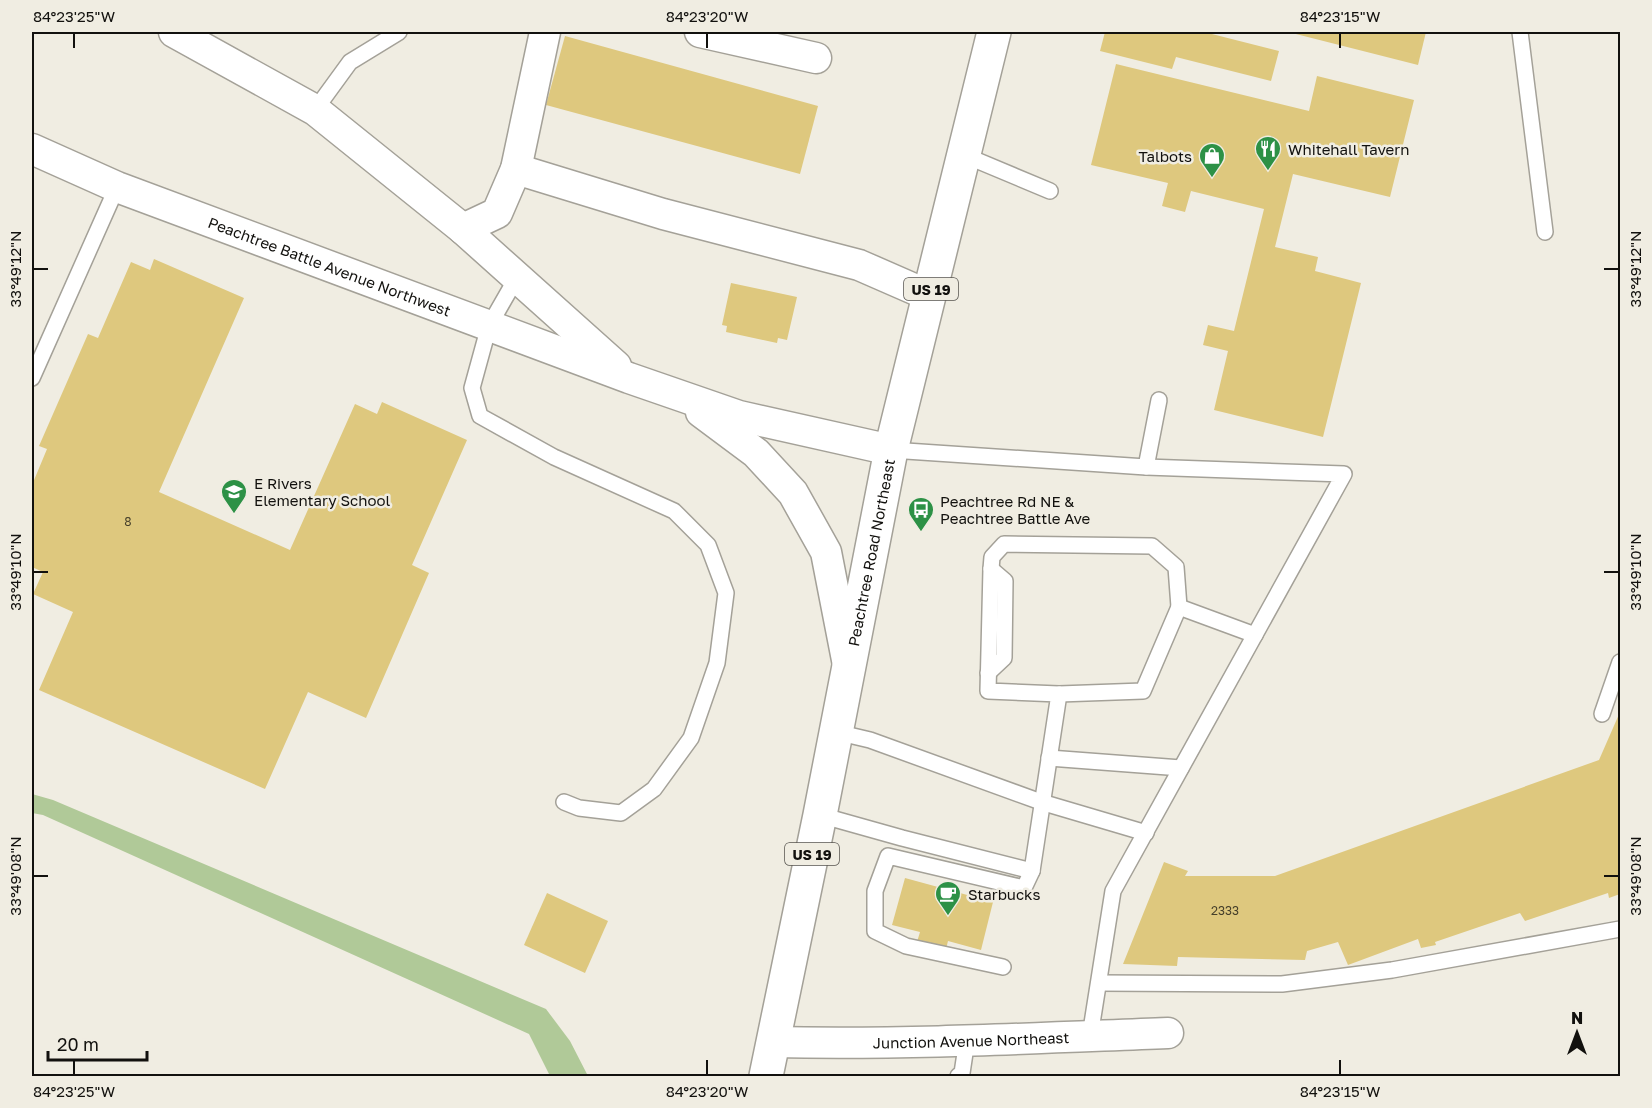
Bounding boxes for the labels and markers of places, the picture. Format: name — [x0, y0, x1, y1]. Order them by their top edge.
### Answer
restaurant icon: Whitehall Tavern — [1253, 134, 1283, 172]
place label: Whitehall Tavern — [1288, 140, 1409, 158]
shop icon: Talbots — [1197, 141, 1227, 179]
place label: Talbots — [1139, 147, 1192, 165]
place label: E Rivers Elementary School — [254, 474, 390, 509]
school or university icon: E Rivers Elementary School — [219, 477, 249, 515]
place label: Peachtree Rd NE & Peachtree Battle Ave — [940, 492, 1091, 527]
bus stop icon: Peachtree Rd NE & Peachtree Battle Ave — [906, 495, 936, 533]
cafe icon: Starbucks — [933, 879, 963, 917]
place label: Starbucks — [968, 885, 1041, 903]

